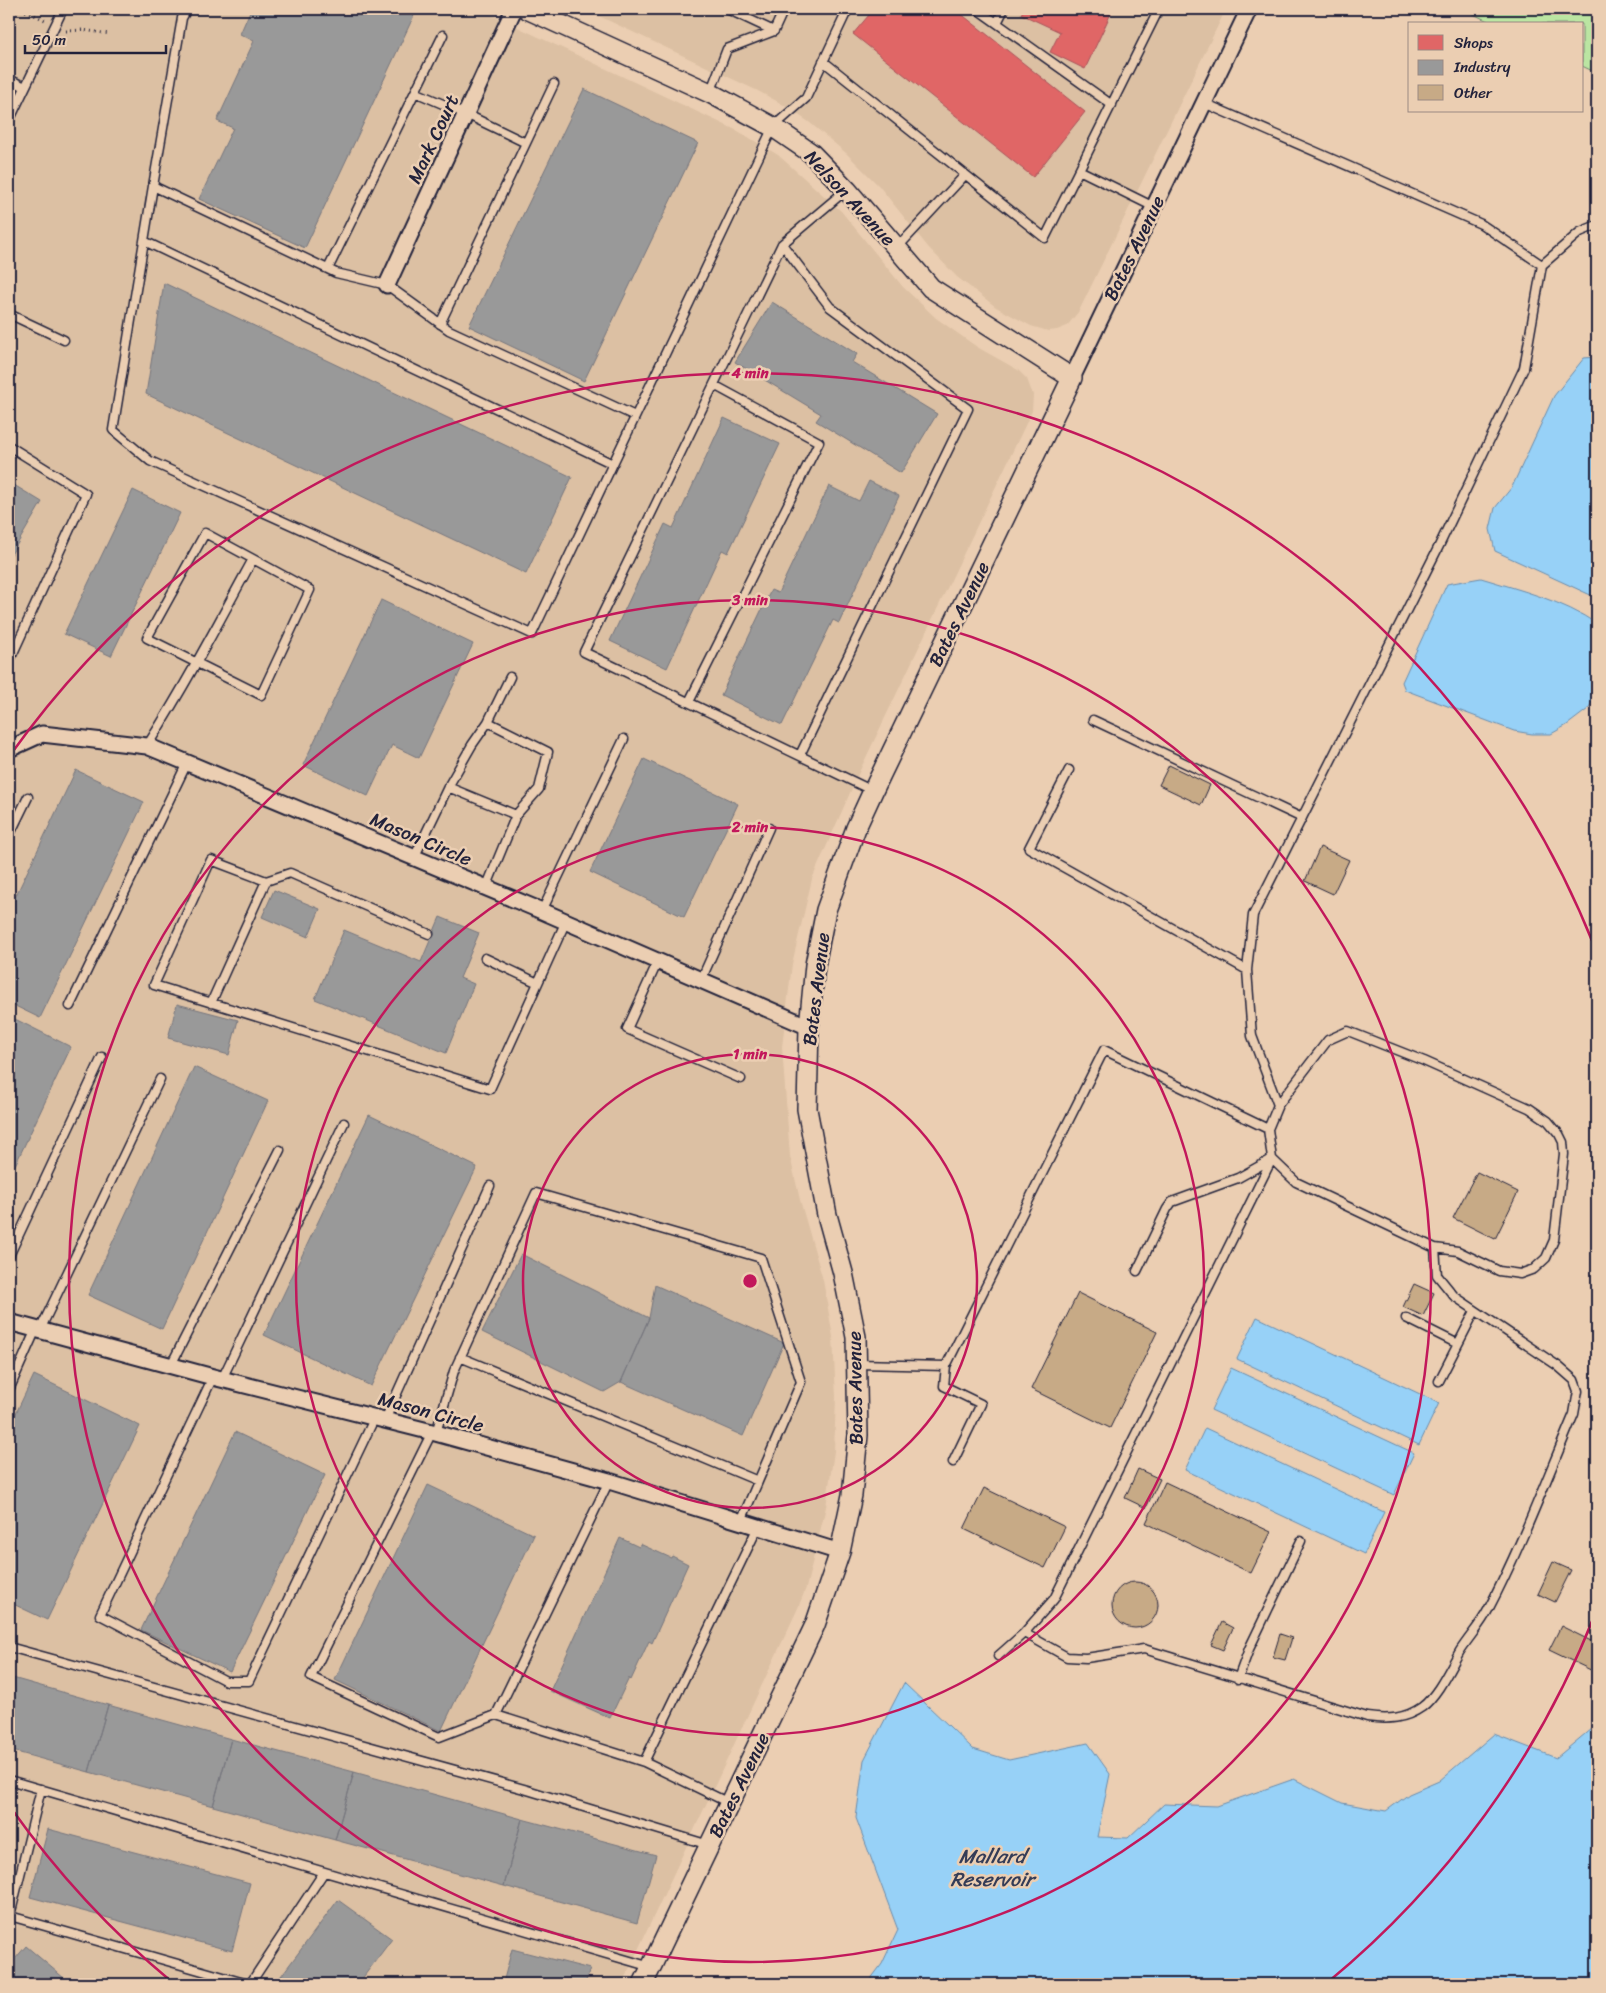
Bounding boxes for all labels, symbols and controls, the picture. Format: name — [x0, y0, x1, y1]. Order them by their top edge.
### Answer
scale bar — [25, 22, 166, 54]
legend — [1408, 22, 1584, 112]
text: 50 m — [32, 27, 67, 53]
text: Shops — [1454, 30, 1494, 56]
text: Industry — [1453, 54, 1511, 80]
text: Other — [1454, 80, 1493, 106]
street label: Mark Court — [398, 89, 468, 189]
street label: Nelson Avenue — [796, 142, 904, 254]
street label: Bates Avenue — [1094, 189, 1174, 306]
text: 4 min — [730, 360, 769, 386]
street label: Bates Avenue — [919, 555, 999, 672]
text: 3 min — [731, 587, 769, 613]
street label: Mason Circle — [365, 803, 477, 875]
text: 2 min — [731, 814, 769, 840]
street label: Bates Avenue — [793, 930, 839, 1048]
text: 1 min — [733, 1041, 768, 1067]
centre of rings — [741, 1272, 759, 1290]
street label: Bates Avenue — [838, 1331, 872, 1445]
street label: Mason Circle — [374, 1382, 488, 1442]
street label: Bates Avenue — [699, 1726, 779, 1843]
water label: Mallard Reservoir — [950, 1839, 1037, 1897]

